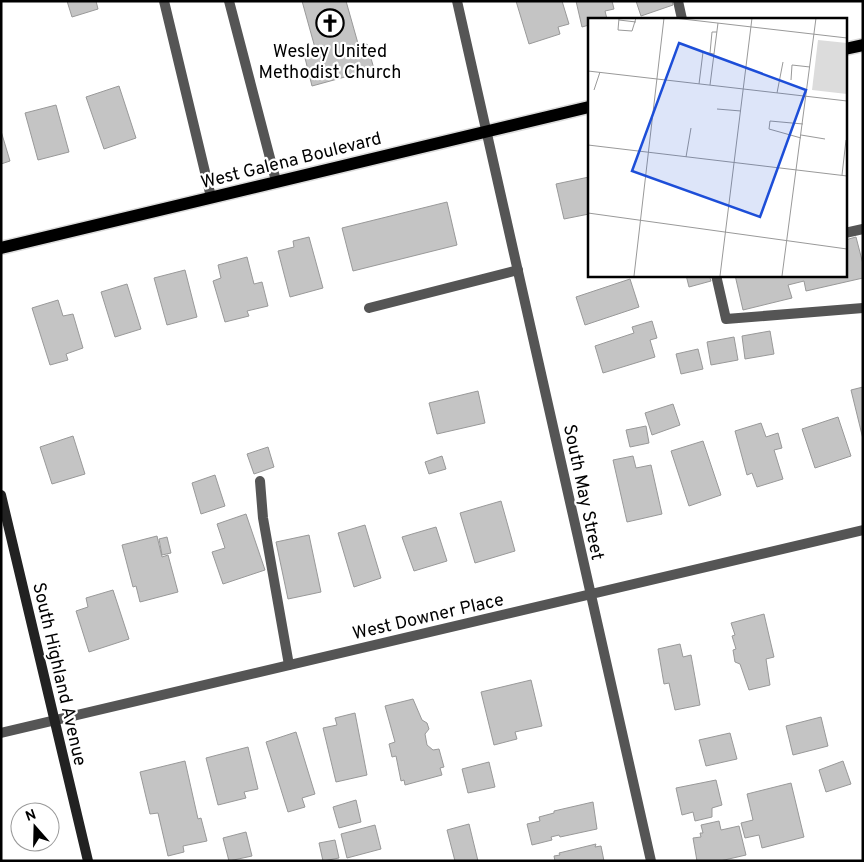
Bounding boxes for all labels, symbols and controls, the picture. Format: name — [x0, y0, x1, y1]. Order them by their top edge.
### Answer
church icon: Wesley United Methodist Church — [315, 8, 345, 38]
inset map — [588, 18, 846, 276]
place label: Wesley United Methodist Church — [259, 41, 401, 85]
street label: West Galena Boulevard — [199, 128, 384, 195]
street label: South May Street — [557, 422, 608, 562]
street label: South Highland Avenue — [26, 580, 91, 768]
street label: West Downer Place — [350, 589, 506, 646]
north arrow — [10, 802, 60, 852]
text: N — [23, 806, 39, 826]

